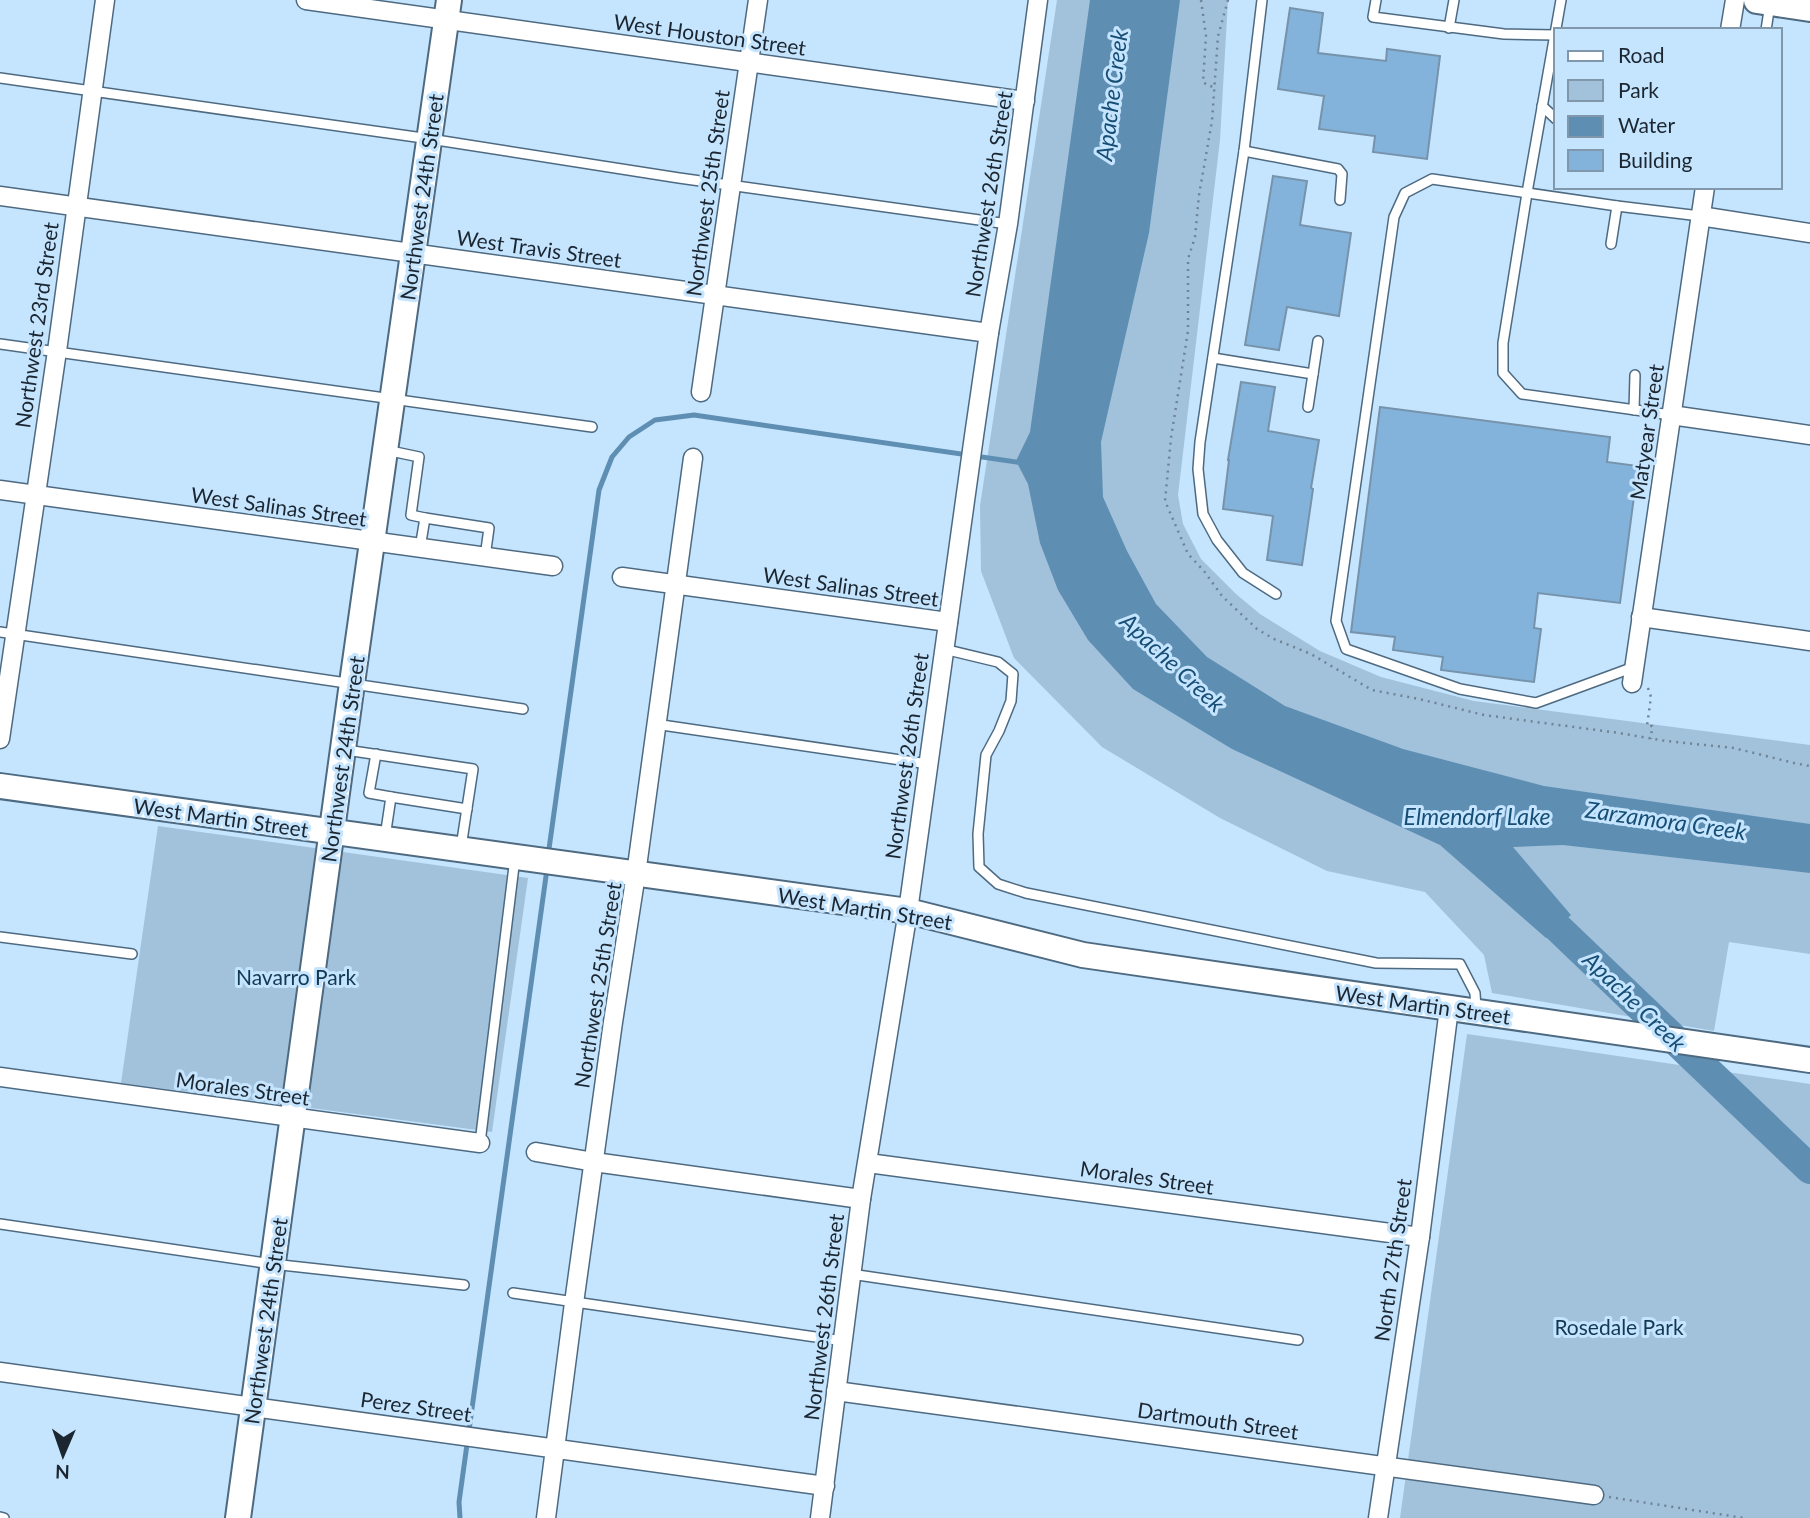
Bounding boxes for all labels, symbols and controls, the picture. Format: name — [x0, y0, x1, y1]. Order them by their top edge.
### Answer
street label: West Houston Street — [612, 8, 808, 60]
water label: Apache Creek — [1089, 27, 1133, 163]
legend — [1554, 28, 1782, 189]
text: Road — [1618, 42, 1665, 67]
text: Park — [1618, 77, 1659, 102]
street label: Northwest 25th Street — [680, 88, 734, 298]
street label: Northwest 26th Street — [959, 89, 1017, 299]
street label: Northwest 24th Street — [394, 92, 448, 302]
text: Water — [1618, 112, 1675, 137]
text: Building — [1618, 147, 1693, 172]
street label: Northwest 23rd Street — [9, 220, 63, 430]
street label: West Travis Street — [455, 224, 624, 272]
street label: Matyear Street — [1624, 362, 1668, 502]
street label: West Salinas Street — [189, 481, 369, 531]
street label: West Salinas Street — [761, 561, 941, 611]
water label: Apache Creek — [1114, 606, 1232, 718]
street label: Northwest 26th Street — [879, 651, 933, 861]
street label: Northwest 24th Street — [315, 654, 369, 864]
street label: West Martin Street — [132, 792, 310, 842]
water label: Zarzamora Creek — [1583, 795, 1749, 845]
water label: Elmendorf Lake — [1404, 802, 1550, 830]
street label: Northwest 25th Street — [568, 880, 626, 1090]
street label: West Martin Street — [776, 882, 954, 934]
water label: Apache Creek — [1577, 944, 1693, 1058]
park label: Navarro Park — [236, 964, 356, 989]
street label: West Martin Street — [1334, 979, 1512, 1029]
street label: Morales Street — [175, 1066, 312, 1110]
street label: Morales Street — [1079, 1155, 1216, 1199]
street label: North 27th Street — [1368, 1177, 1416, 1343]
street label: Northwest 26th Street — [798, 1212, 848, 1422]
street label: Northwest 24th Street — [238, 1216, 292, 1426]
park label: Rosedale Park — [1554, 1314, 1684, 1339]
street label: Perez Street — [359, 1386, 473, 1426]
street label: Dartmouth Street — [1136, 1396, 1300, 1444]
north arrow — [28, 1420, 98, 1490]
text: N — [55, 1461, 70, 1484]

